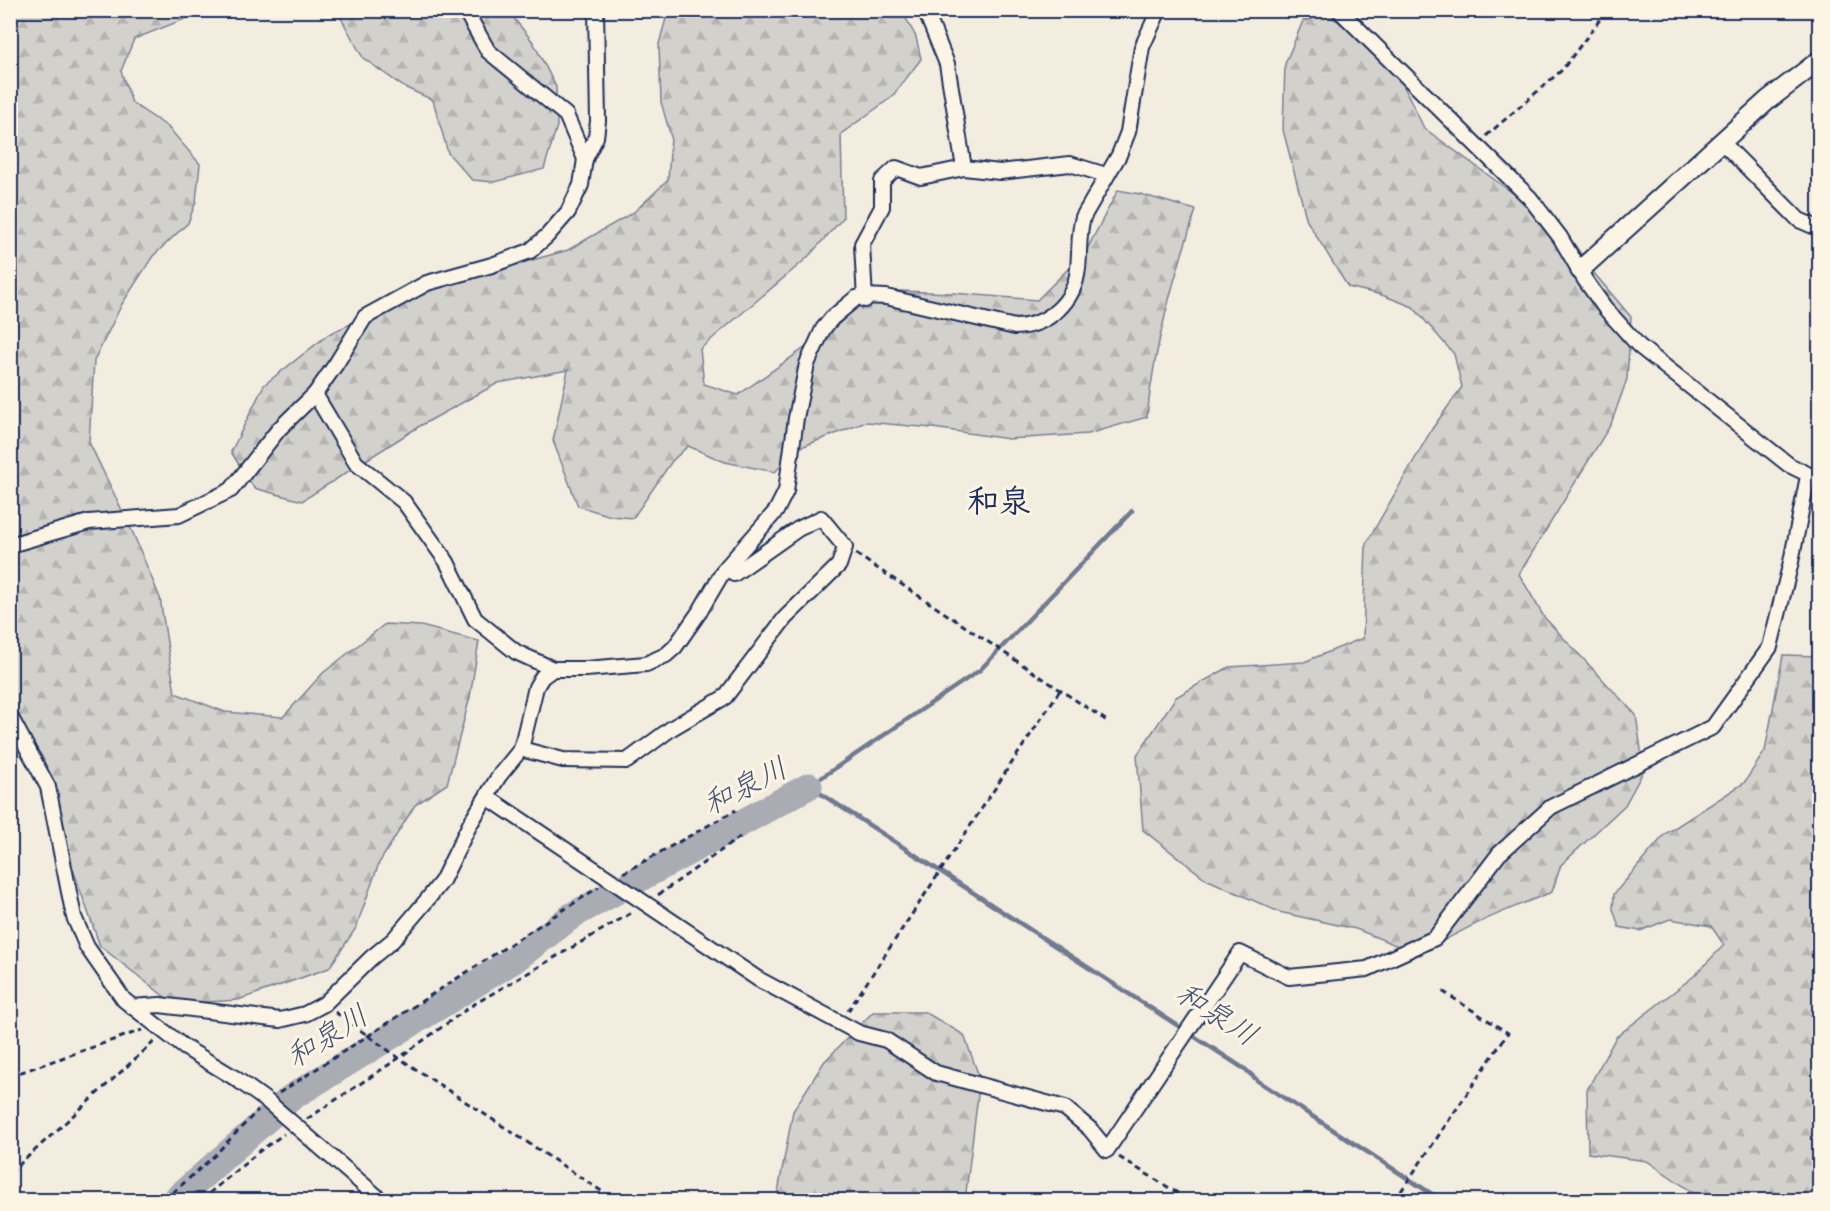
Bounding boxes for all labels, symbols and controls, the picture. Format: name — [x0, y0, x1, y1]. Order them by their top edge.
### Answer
district label: 和泉 — [967, 481, 1031, 522]
water label: 和泉川 — [696, 749, 794, 823]
water label: 和泉川 — [1169, 974, 1265, 1054]
water label: 和泉川 — [279, 996, 375, 1076]

